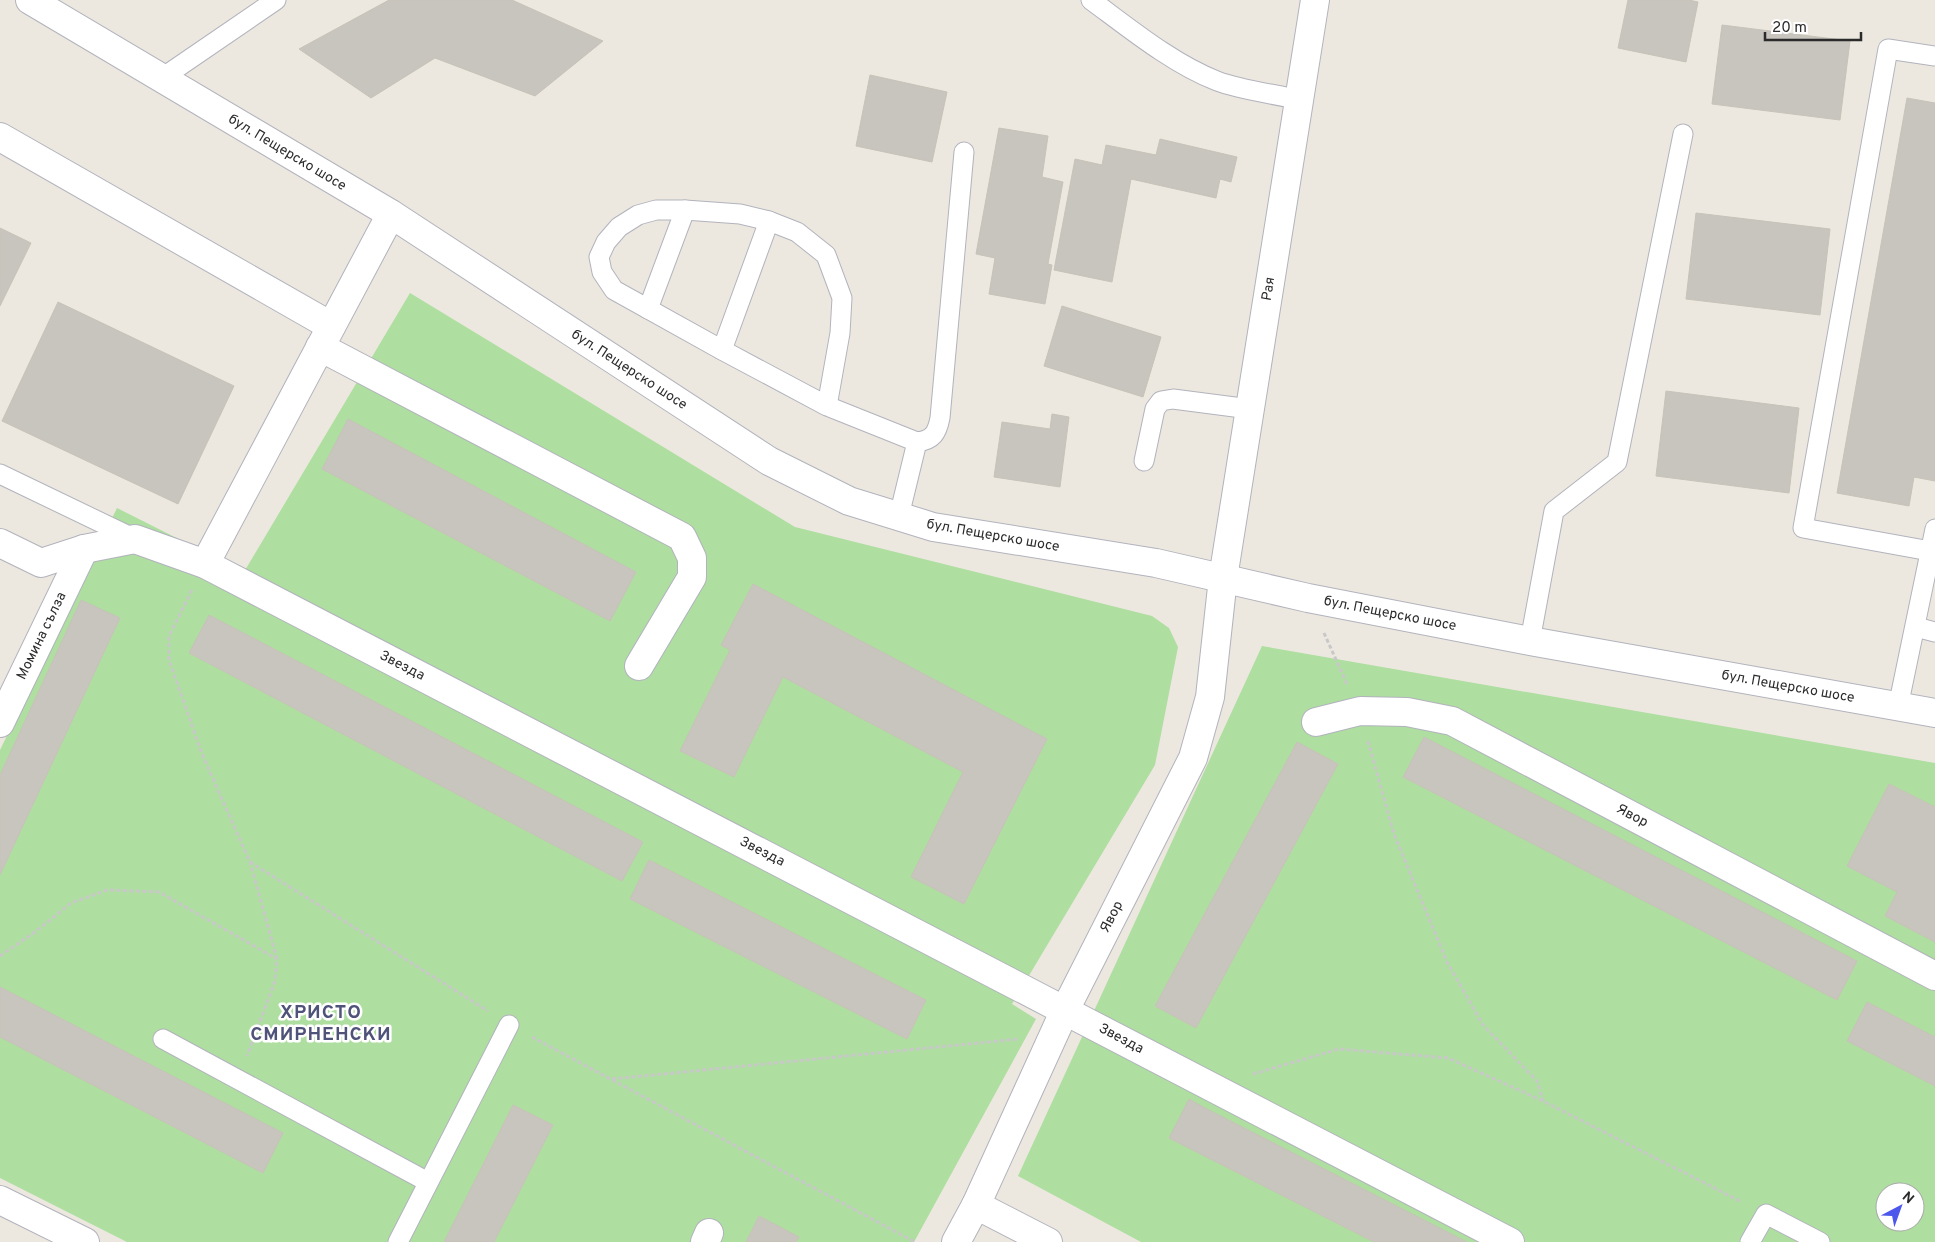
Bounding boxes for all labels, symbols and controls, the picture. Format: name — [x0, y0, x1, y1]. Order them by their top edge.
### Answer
scale bar — [1765, 10, 1861, 42]
text: 20 m — [1772, 19, 1807, 38]
street label: бул. Пещерско шосе — [225, 111, 349, 195]
street label: Рая — [1259, 276, 1279, 302]
street label: бул. Пещерско шосе — [568, 326, 690, 414]
street label: бул. Пещерско шосе — [925, 516, 1061, 556]
street label: Момина сълза — [13, 589, 71, 683]
street label: бул. Пещерско шосе — [1322, 593, 1458, 635]
street label: Звезда — [377, 647, 427, 685]
street label: бул. Пещерско шосе — [1720, 667, 1856, 707]
street label: Явор — [1613, 801, 1651, 831]
street label: Звезда — [737, 833, 787, 871]
street label: Явор — [1097, 898, 1127, 936]
district label: ХРИСТО СМИРНЕНСКИ — [250, 1001, 392, 1047]
street label: Звезда — [1096, 1020, 1146, 1058]
north arrow — [1875, 1182, 1925, 1232]
text: N — [1898, 1189, 1917, 1208]

